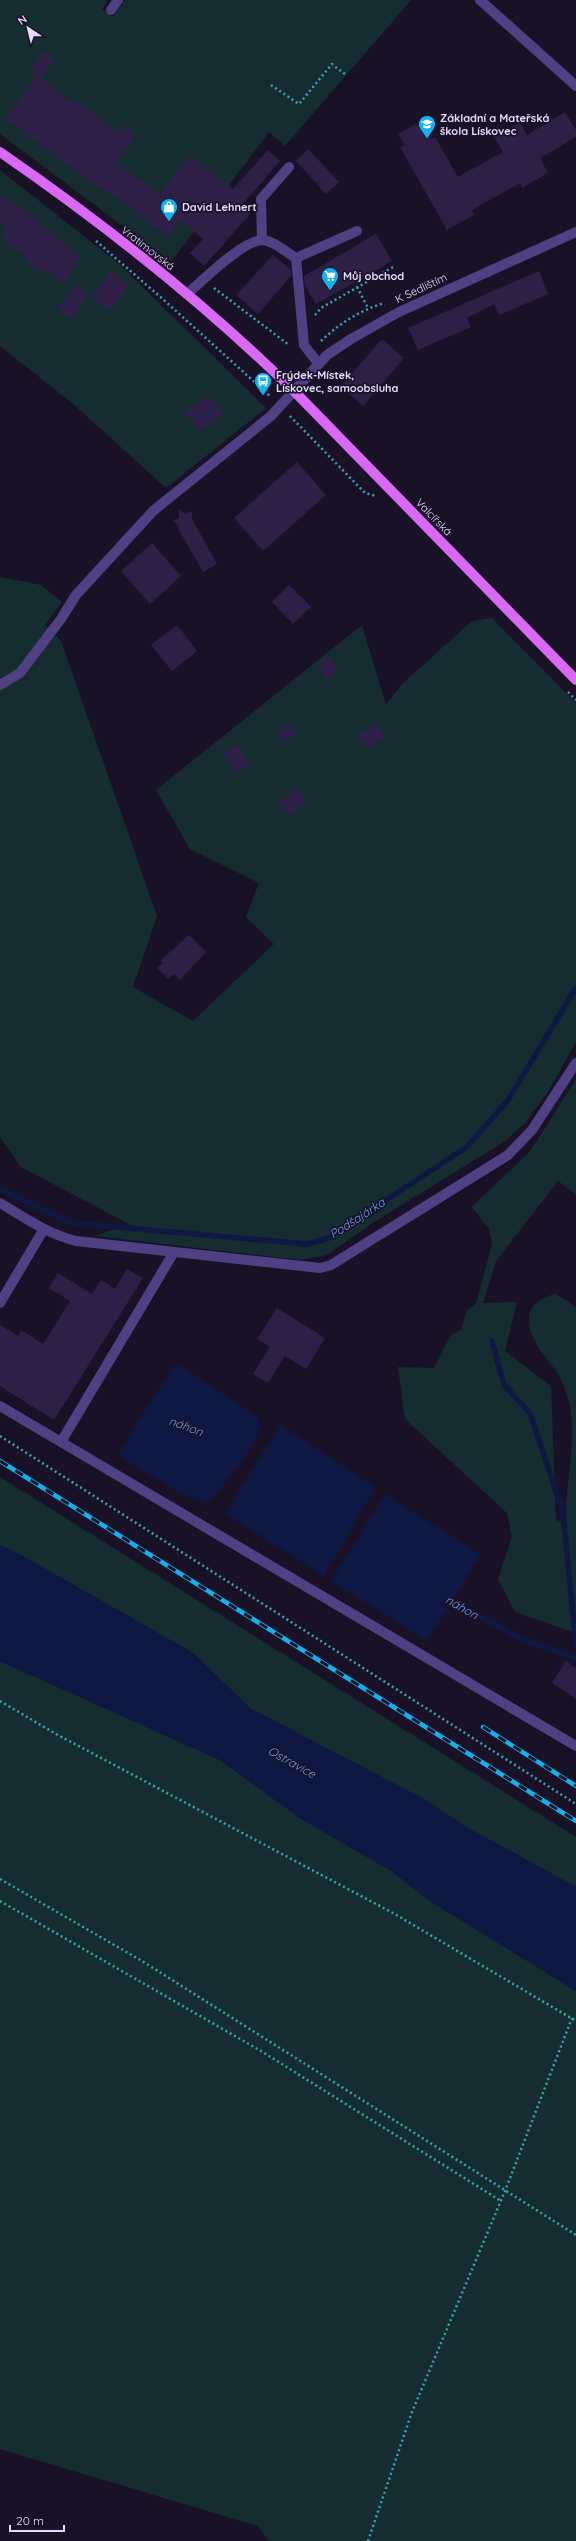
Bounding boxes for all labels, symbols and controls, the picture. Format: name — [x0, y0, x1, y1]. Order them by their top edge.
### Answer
north arrow — [8, 8, 48, 48]
text: N — [15, 12, 30, 28]
place label: Základní a Mateřská škola Lískovec — [440, 111, 549, 138]
school or university icon: Základní a Mateřská škola Lískovec — [417, 114, 437, 139]
shop icon: David Lehnert — [159, 197, 179, 222]
place label: David Lehnert — [182, 200, 257, 214]
street label: Vratimovská — [118, 223, 178, 273]
supermarket icon: Můj obchod — [320, 266, 340, 291]
place label: Můj obchod — [343, 269, 404, 283]
street label: K Sedlištím — [393, 270, 449, 306]
place label: Frýdek-Místek, Lískovec, samoobsluha — [276, 368, 399, 395]
bus stop icon: Frýdek-Místek, Lískovec, samoobsluha — [253, 371, 273, 396]
street label: Valcířská — [413, 496, 455, 538]
water label: Podšajárka — [326, 1194, 388, 1242]
water label: náhon — [167, 1413, 206, 1439]
water label: náhon — [443, 1592, 482, 1623]
water label: Ostravice — [265, 1743, 320, 1782]
scale bar — [10, 2507, 64, 2533]
text: 20 m — [16, 2513, 44, 2528]

